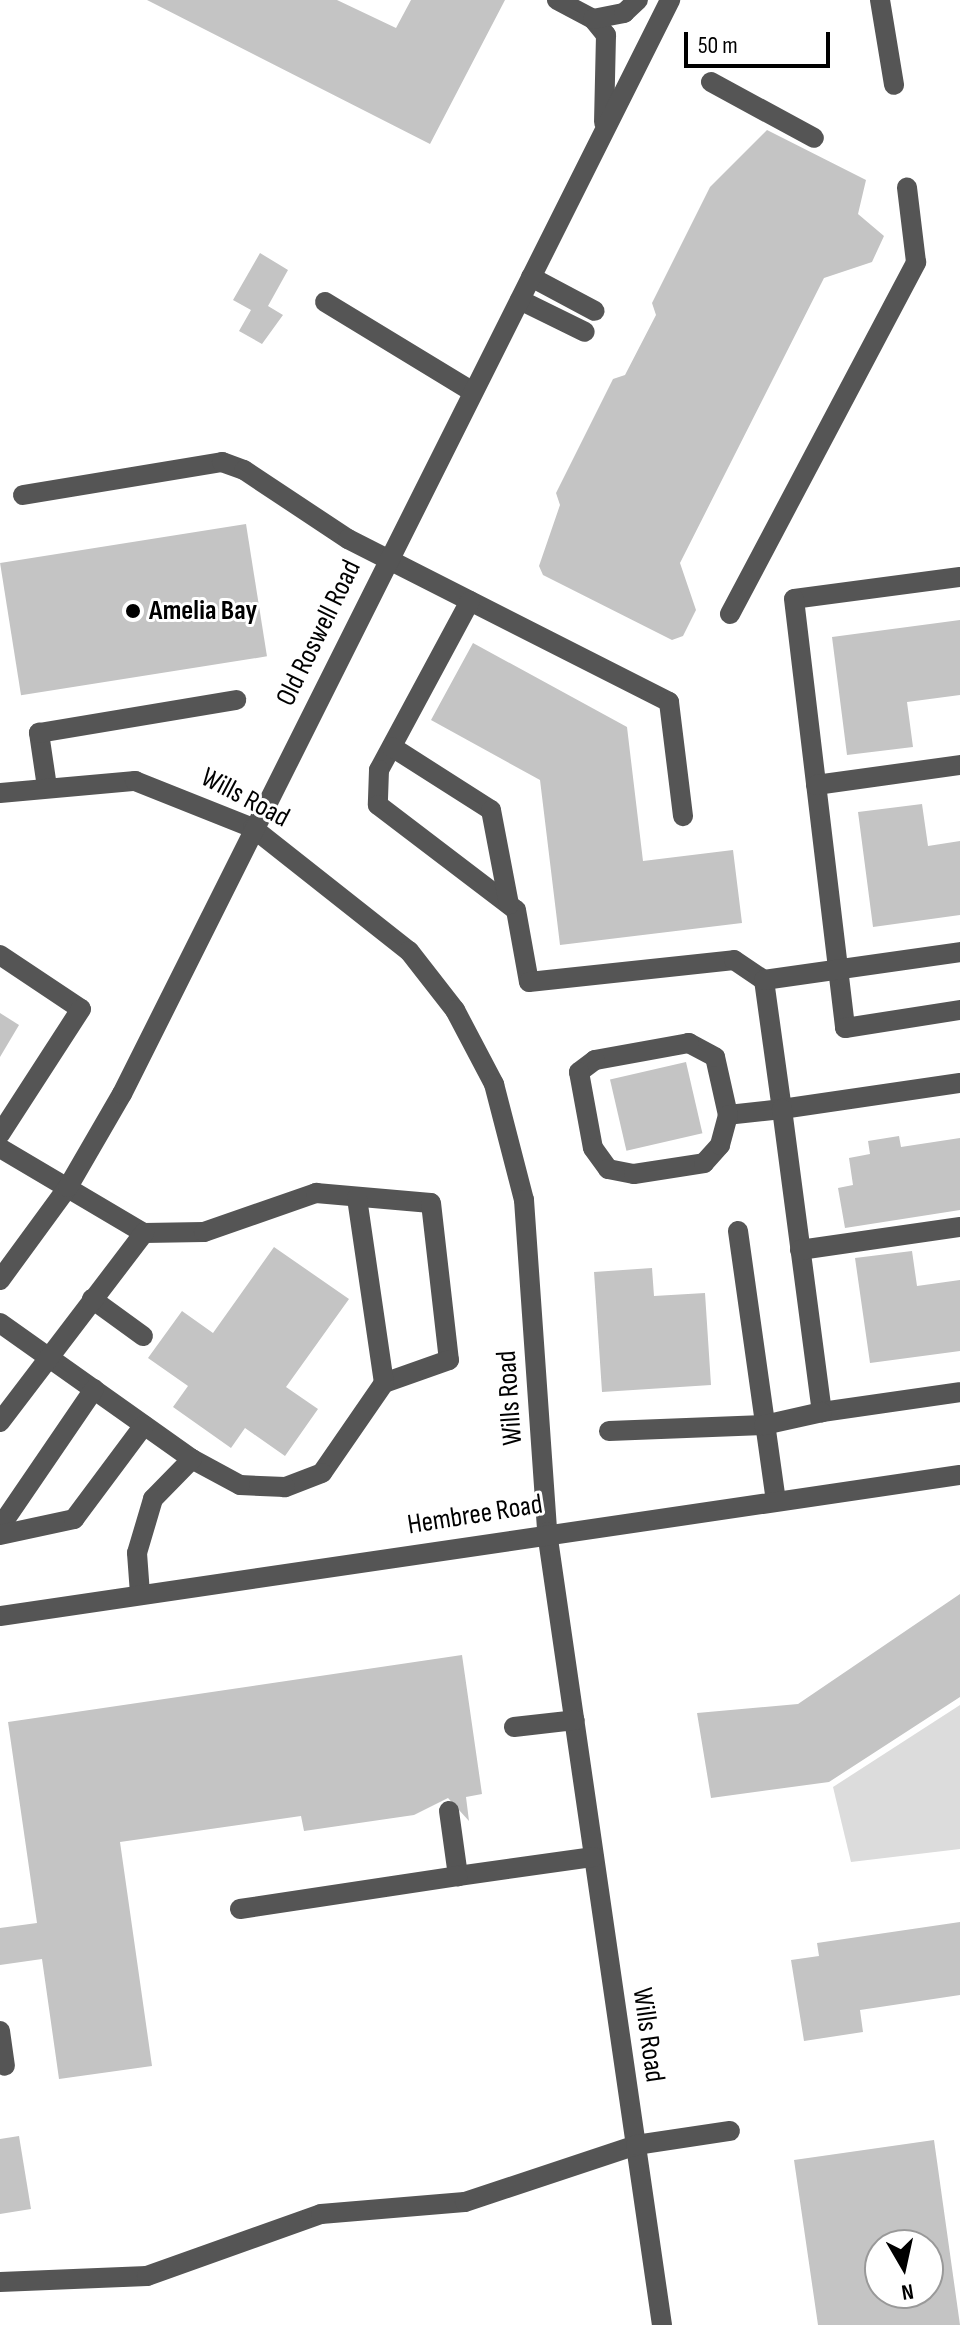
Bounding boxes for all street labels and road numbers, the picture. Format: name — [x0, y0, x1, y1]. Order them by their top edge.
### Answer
street label: Old Roswell Road — [269, 555, 369, 711]
street label: Wills Road — [195, 761, 295, 835]
street label: Wills Road — [490, 1349, 530, 1447]
street label: Hembree Road — [405, 1488, 545, 1542]
street label: Wills Road — [625, 1986, 671, 2084]

